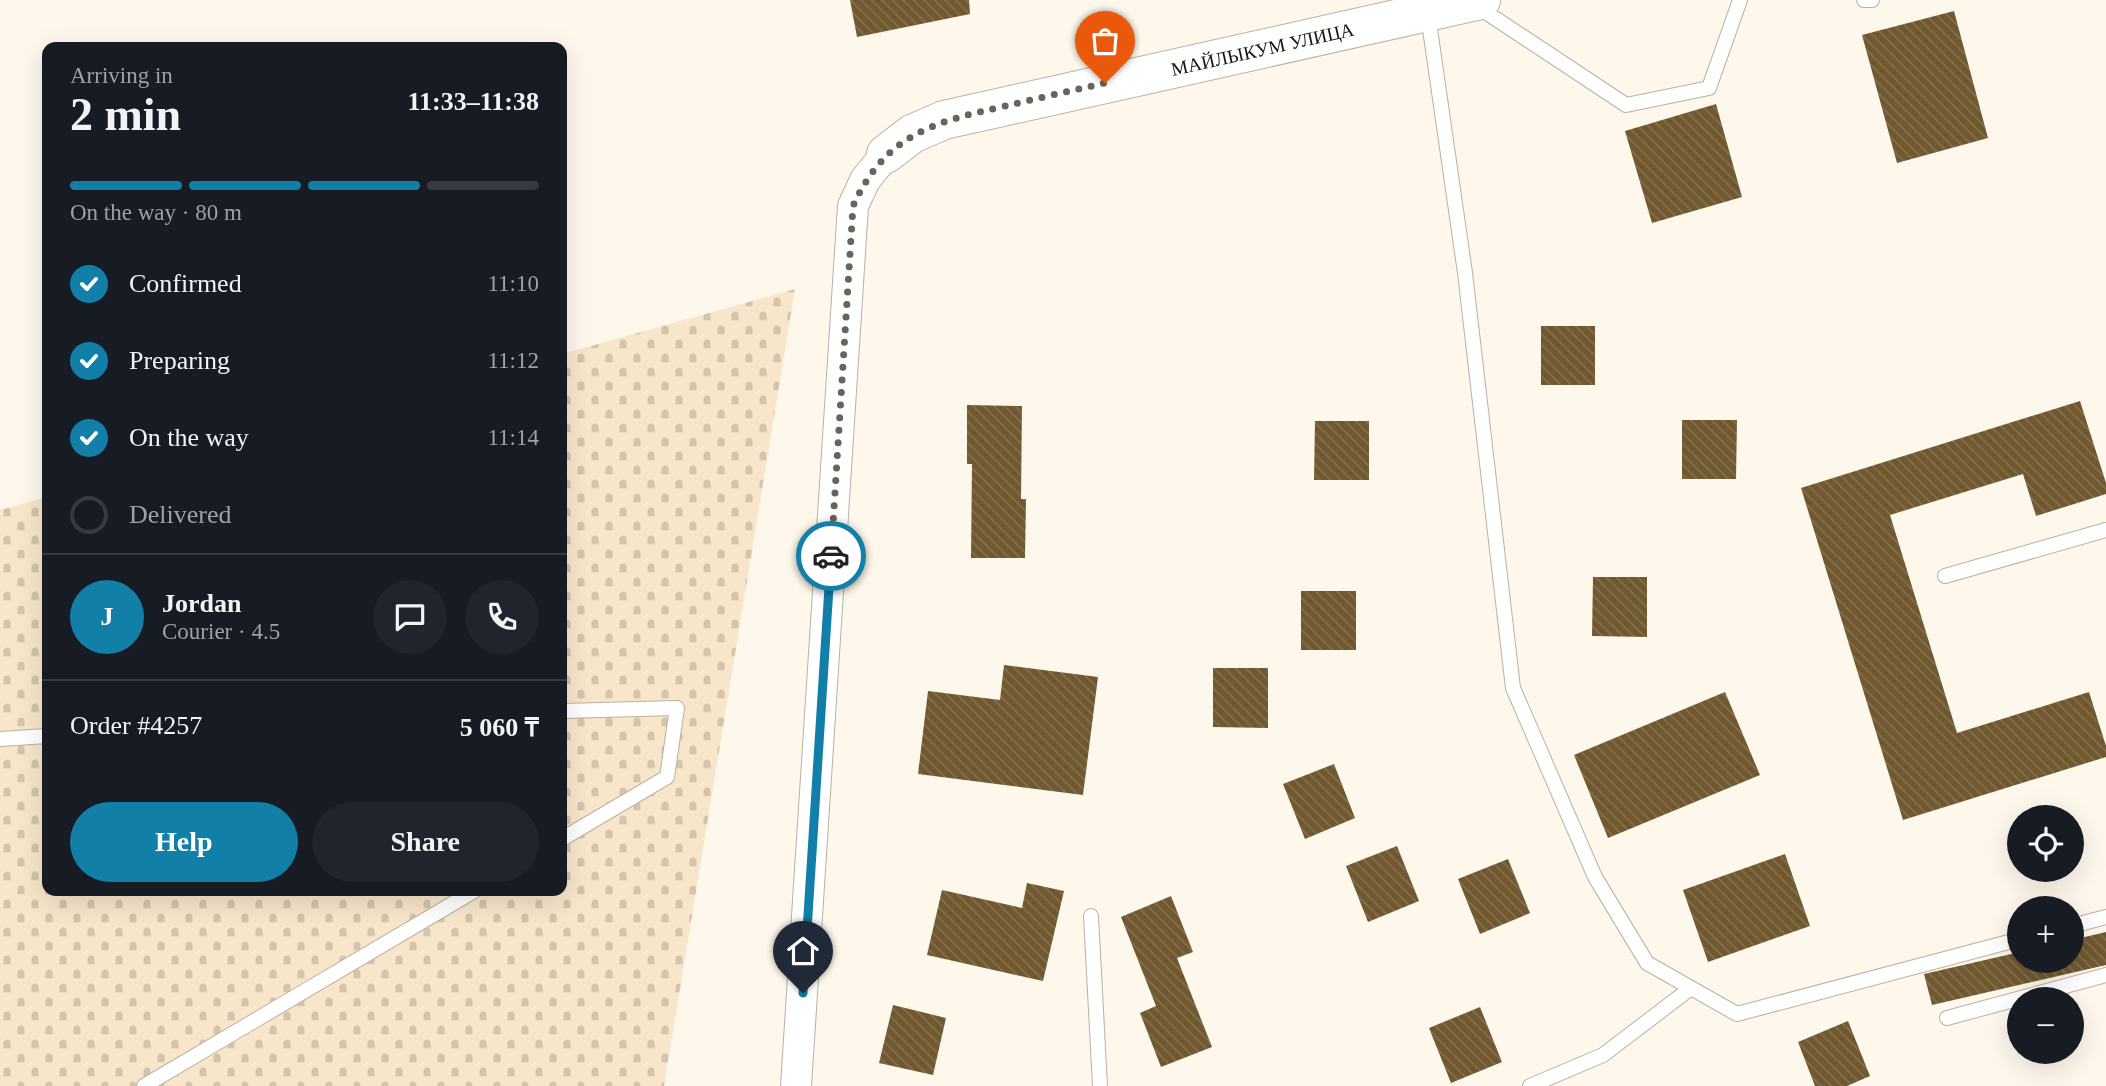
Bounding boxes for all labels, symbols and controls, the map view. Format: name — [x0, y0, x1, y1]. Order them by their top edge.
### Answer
pin — [1075, 11, 1135, 83]
street label: МАЙЛЫКУМ УЛИЦА — [1169, 18, 1356, 79]
icon: bag — [1086, 22, 1124, 60]
text: Arriving in — [70, 63, 173, 88]
text: 11:33–11:38 — [408, 87, 539, 116]
text: 2 min — [70, 89, 181, 140]
text: On the way · 80 m — [70, 200, 242, 225]
icon: check — [70, 265, 108, 303]
text: Confirmed — [129, 269, 242, 298]
text: 11:10 — [487, 271, 539, 296]
icon: check — [70, 342, 108, 380]
text: Preparing — [129, 346, 230, 375]
text: 11:12 — [487, 348, 539, 373]
icon: check — [70, 419, 108, 457]
text: On the way — [129, 423, 249, 452]
text: 11:14 — [487, 425, 539, 450]
text: Delivered — [129, 500, 232, 529]
courier — [796, 521, 866, 591]
icon: car — [812, 537, 850, 575]
button: chat — [373, 580, 447, 654]
button: phone — [465, 580, 539, 654]
text: Jordan — [162, 589, 241, 618]
text: J — [101, 602, 114, 631]
text: Courier · 4.5 — [162, 619, 280, 644]
text: Order #4257 — [70, 711, 202, 740]
text: 5 060 ₸ — [460, 713, 539, 742]
button: Help — [70, 802, 298, 882]
button: Share — [312, 802, 539, 882]
map controls — [2007, 805, 2084, 1064]
button: locate — [2007, 805, 2084, 882]
button: + — [2007, 896, 2084, 973]
pin — [773, 921, 833, 993]
icon: home — [784, 932, 822, 970]
button: − — [2007, 987, 2084, 1064]

